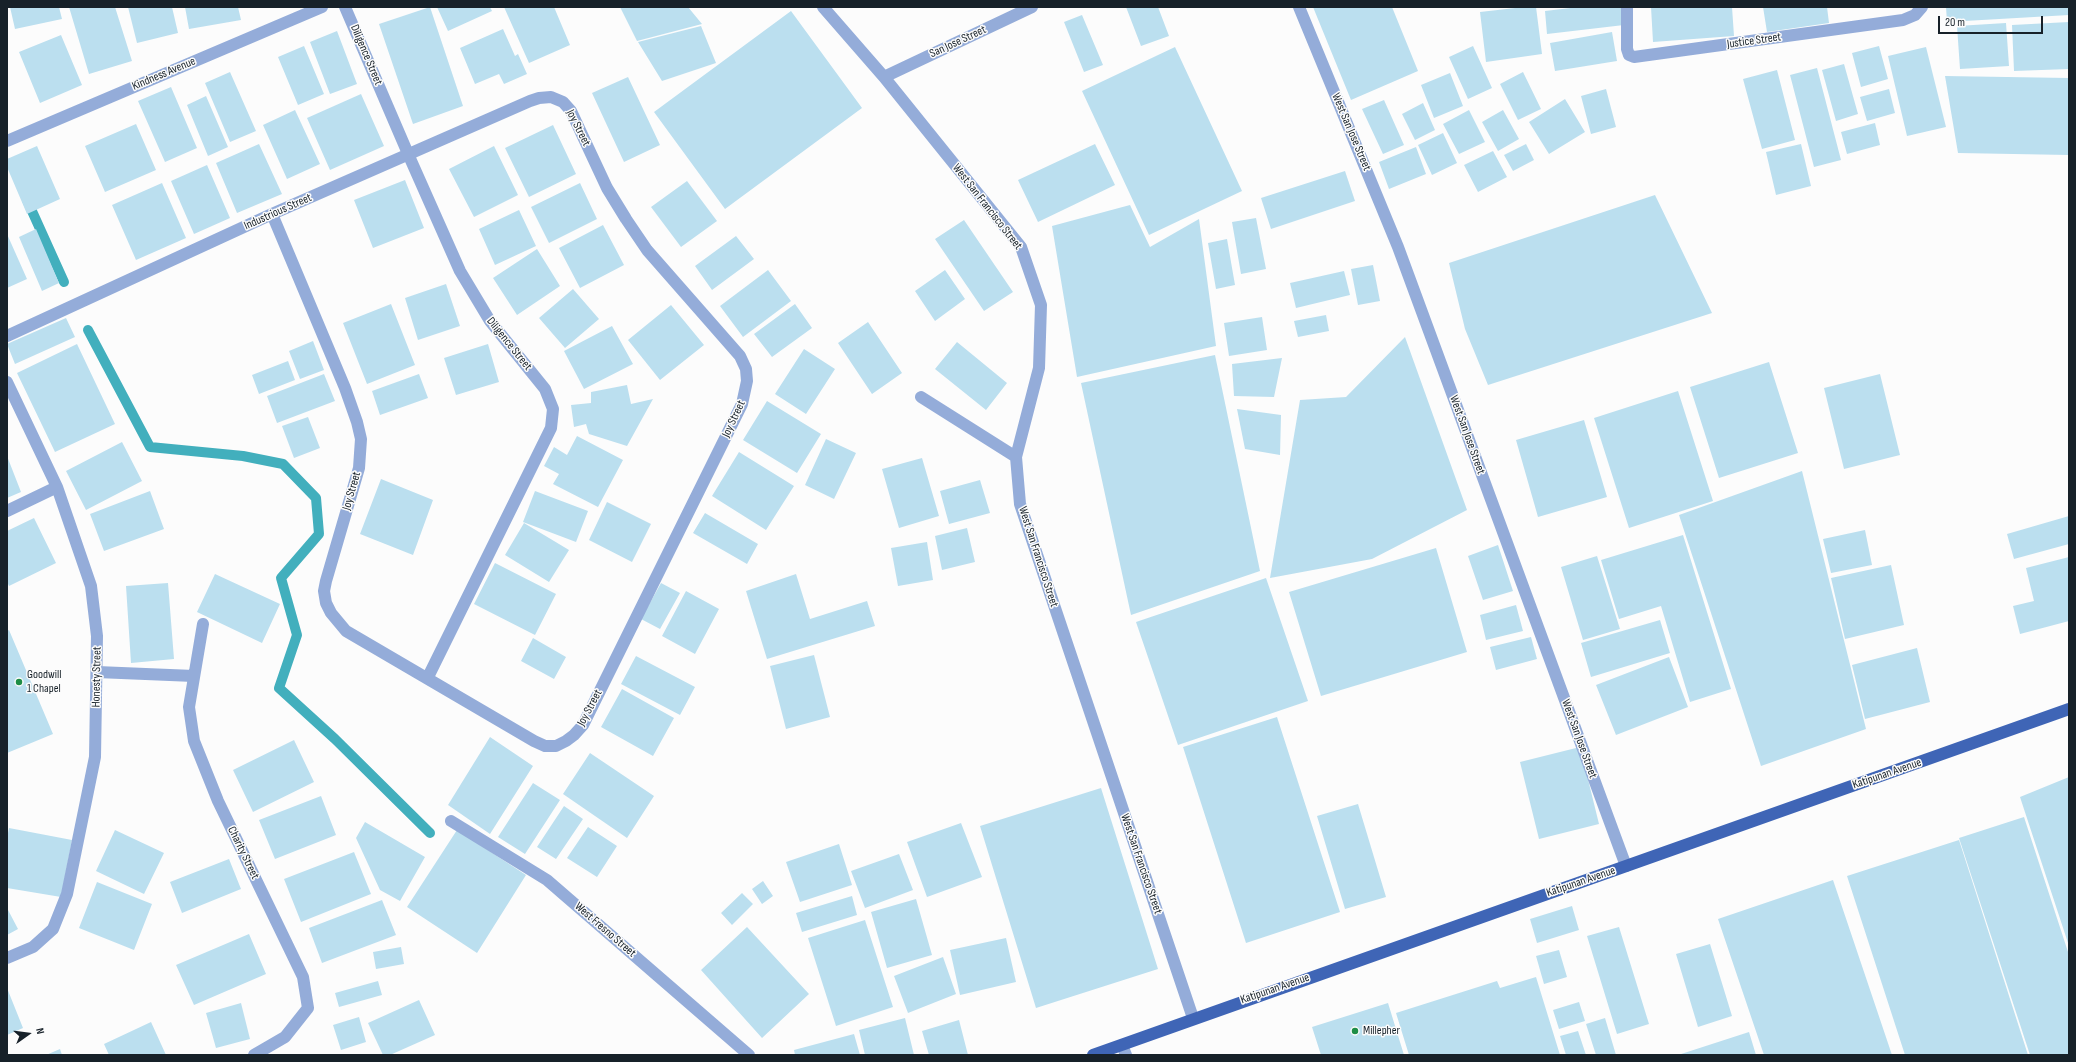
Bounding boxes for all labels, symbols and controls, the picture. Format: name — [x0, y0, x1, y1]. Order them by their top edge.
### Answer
scale bar — [1940, 8, 2045, 34]
text: 20 m — [1945, 15, 1965, 30]
street label: Diligence Street — [347, 23, 385, 87]
street label: San Jose Street — [927, 23, 989, 61]
street label: Justice Street — [1726, 30, 1782, 52]
street label: Kindness Avenue — [130, 54, 198, 94]
street label: West San Jose Street — [1328, 91, 1374, 173]
street label: Joy Street — [563, 107, 593, 149]
street label: West San Francisco Street — [949, 161, 1025, 253]
street label: Industrious Street — [242, 191, 314, 233]
street label: Diligence Street — [483, 314, 535, 374]
street label: West San Jose Street — [1446, 394, 1488, 476]
street label: Joy Street — [719, 398, 749, 440]
street label: Joy Street — [340, 470, 364, 512]
street label: West San Francisco Street — [1015, 505, 1061, 609]
street label: Honesty Street — [89, 646, 105, 708]
place label: Goodwill 1 Chapel — [27, 668, 61, 696]
marker: Goodwill 1 Chapel — [14, 677, 24, 687]
street label: Joy Street — [574, 687, 606, 729]
street label: West San Jose Street — [1558, 698, 1600, 780]
street label: Katipunan Avenue — [1851, 755, 1923, 793]
street label: West San Francisco Street — [1117, 812, 1165, 916]
street label: Charity Street — [224, 824, 262, 882]
street label: Katipunan Avenue — [1545, 863, 1617, 901]
street label: West Fresno Street — [571, 899, 639, 961]
street label: Katipunan Avenue — [1239, 970, 1311, 1008]
north arrow — [8, 1014, 48, 1054]
place label: Millepher — [1363, 1024, 1400, 1038]
marker: Millepher — [1350, 1026, 1360, 1036]
text: N — [33, 1027, 47, 1035]

